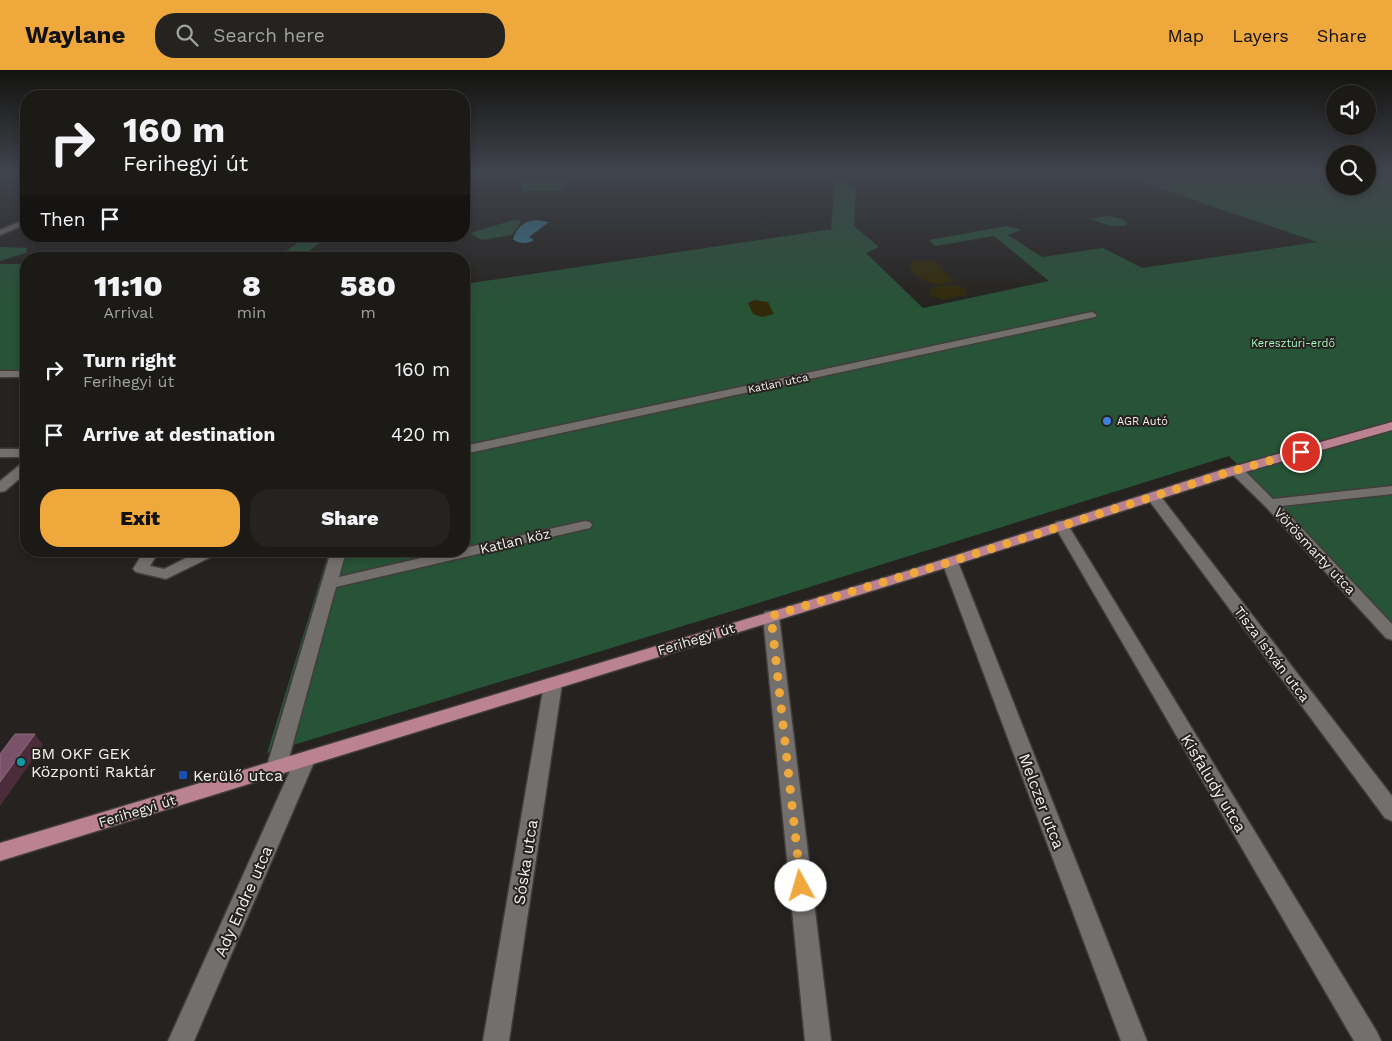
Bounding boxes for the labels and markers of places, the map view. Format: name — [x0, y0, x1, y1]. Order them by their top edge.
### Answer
marker: AGR Autó — [1101, 415, 1113, 427]
place label: AGR Autó — [1117, 415, 1168, 428]
pin — [1280, 431, 1322, 473]
place label: BM OKF GEK Központi Raktár — [31, 744, 156, 781]
marker: BM OKF GEK Központi Raktár — [15, 756, 27, 768]
place label: Kerülő utca — [193, 766, 283, 785]
marker: Kerülő utca — [177, 769, 189, 781]

